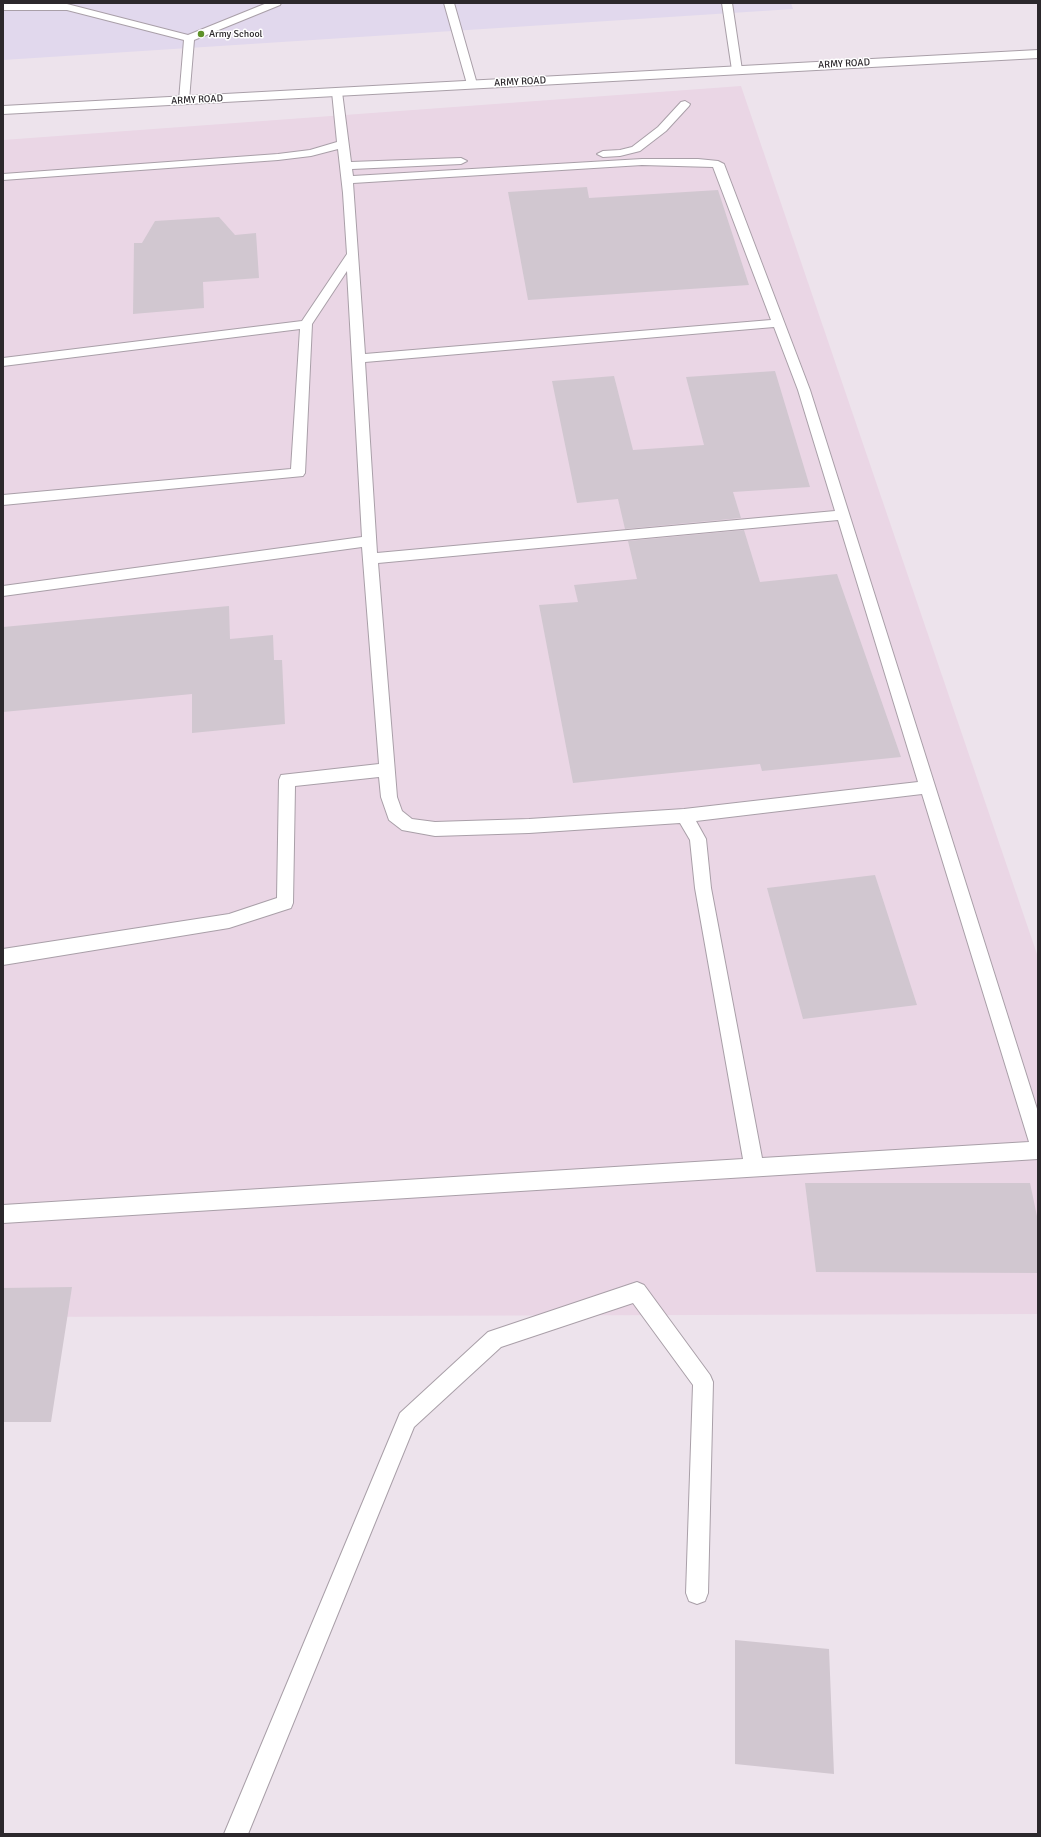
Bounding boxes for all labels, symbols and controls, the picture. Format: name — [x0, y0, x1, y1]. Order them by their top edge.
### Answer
place label: Army School — [209, 28, 263, 40]
marker: Army School — [196, 29, 206, 39]
street label: ARMY ROAD — [818, 57, 870, 71]
street label: ARMY ROAD — [494, 75, 546, 89]
street label: ARMY ROAD — [171, 93, 223, 107]

